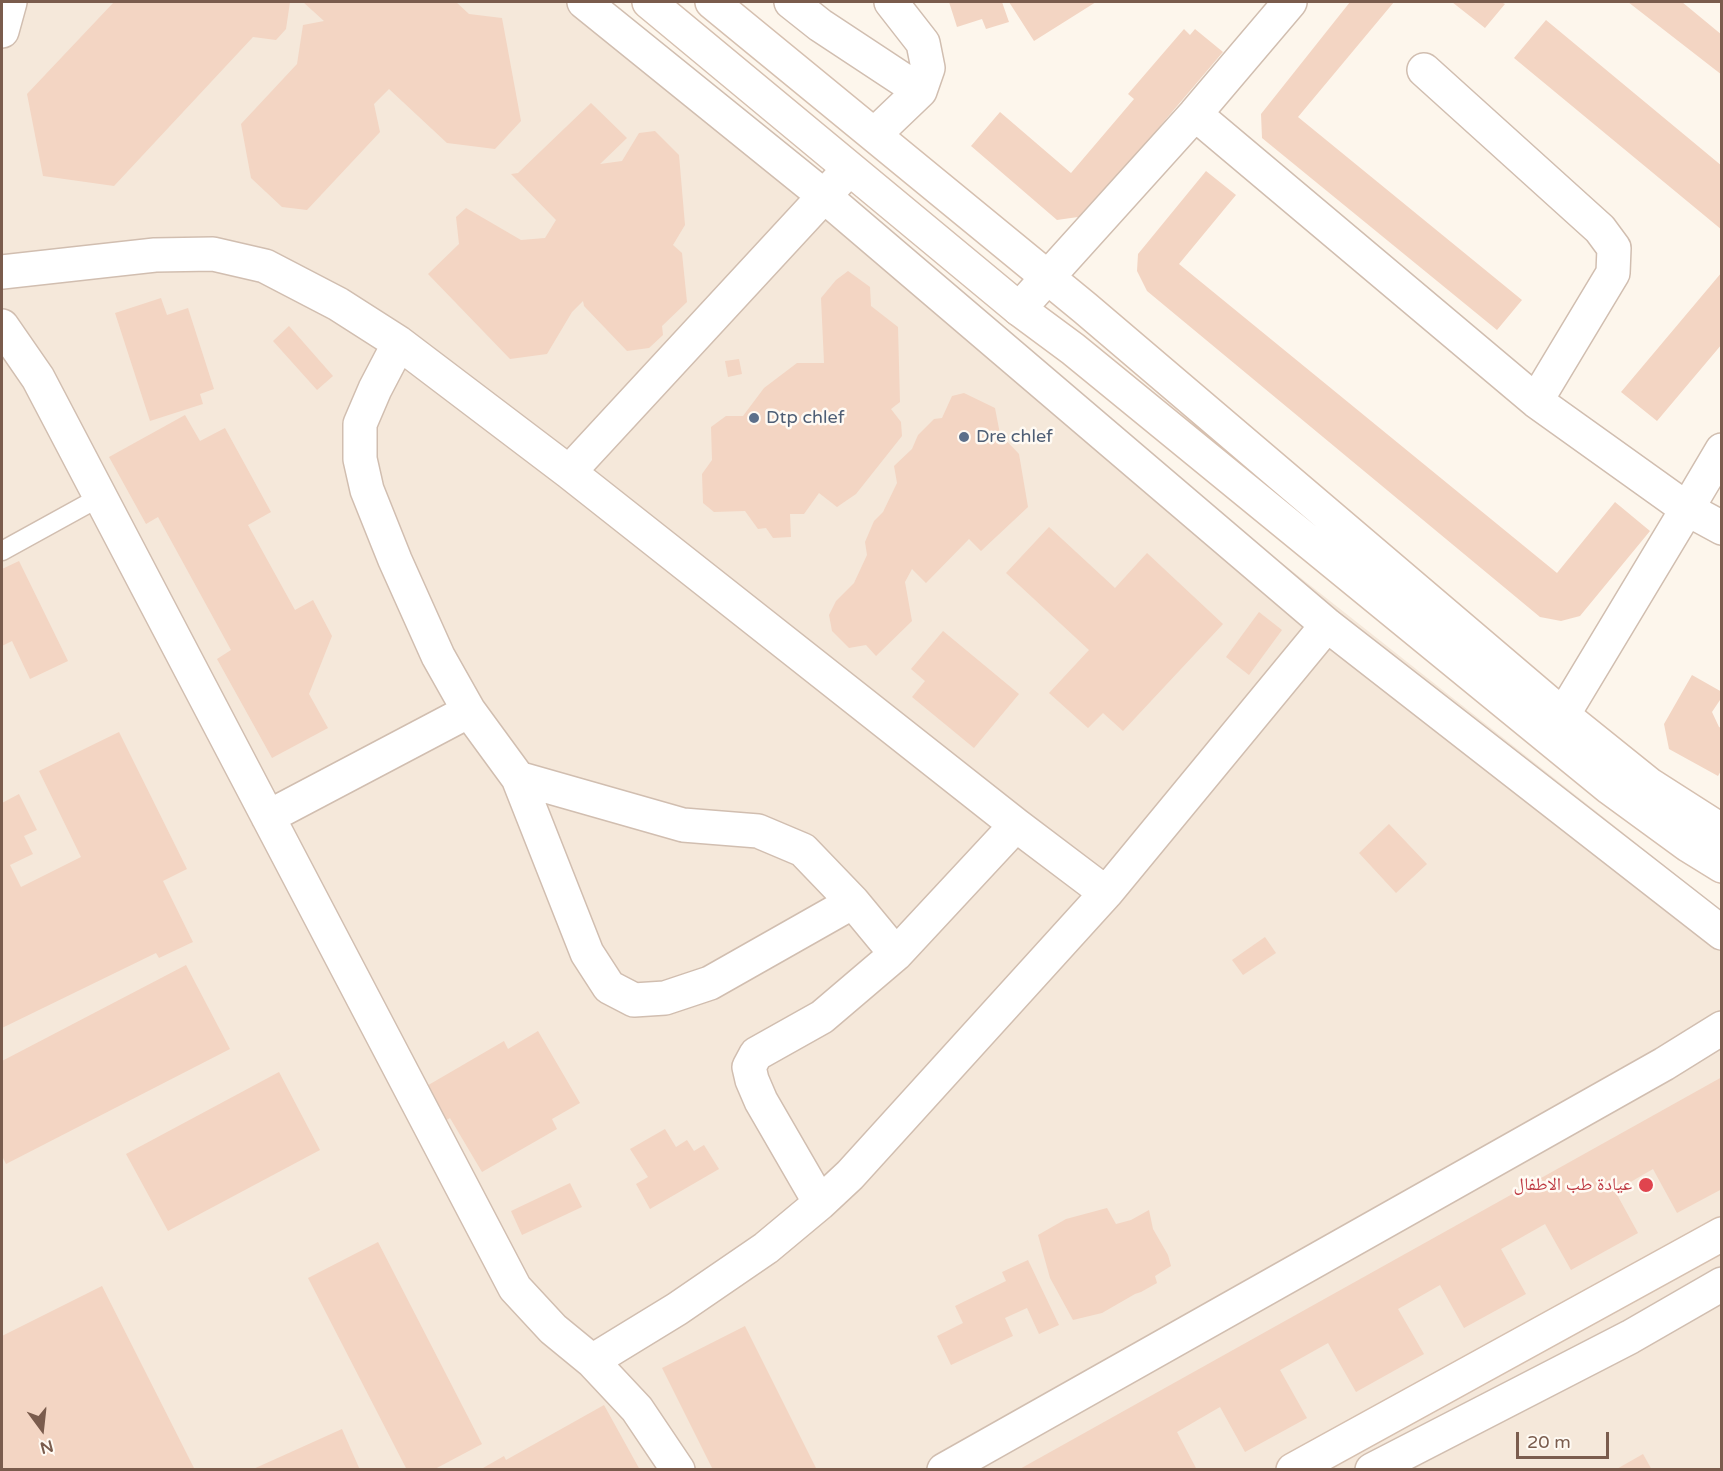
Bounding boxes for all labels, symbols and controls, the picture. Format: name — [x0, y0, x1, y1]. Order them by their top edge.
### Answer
place label: Dtp chlef — [766, 407, 845, 429]
marker: Dtp chlef — [747, 411, 761, 425]
place label: Dre chlef — [976, 426, 1053, 448]
marker: Dre chlef — [957, 430, 971, 444]
place label: عيادة طب الاطفال — [1513, 1174, 1632, 1196]
marker: عيادة طب الاطفال — [1637, 1176, 1655, 1194]
north arrow — [12, 1399, 72, 1459]
scale bar — [1519, 1420, 1612, 1458]
text: 20 m — [1527, 1431, 1571, 1453]
text: N — [38, 1435, 55, 1458]

